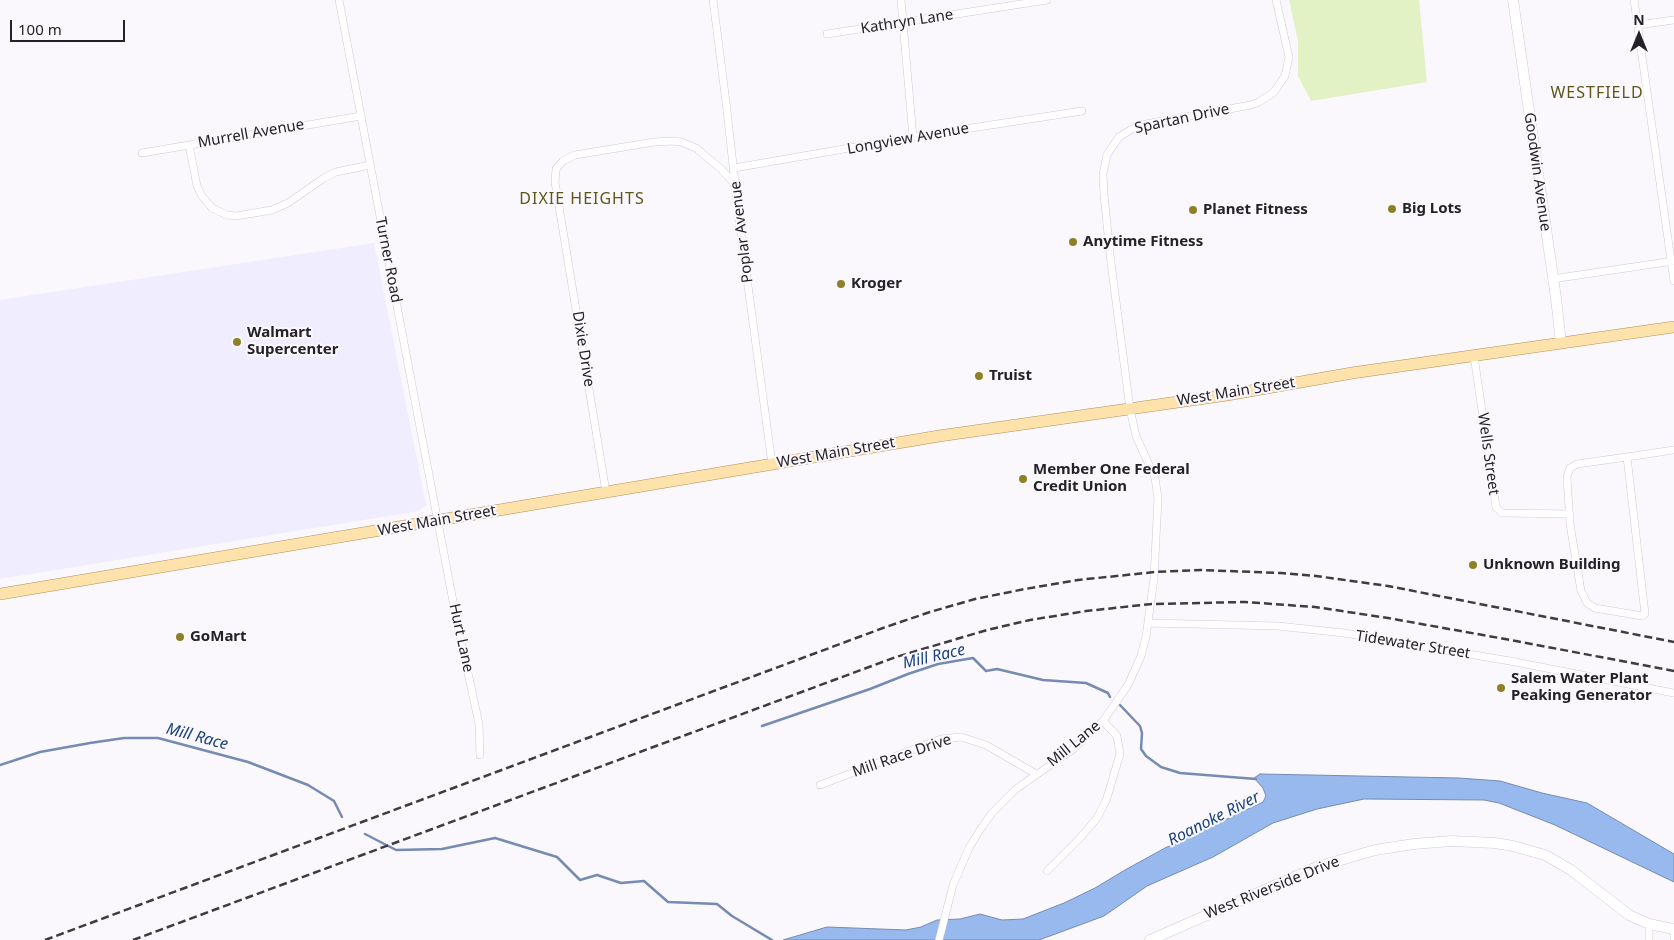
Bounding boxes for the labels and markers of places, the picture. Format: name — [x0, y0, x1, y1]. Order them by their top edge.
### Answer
place label: Big Lots — [1402, 200, 1462, 218]
place label: Planet Fitness — [1203, 201, 1308, 219]
marker: Big Lots — [1386, 203, 1398, 215]
marker: Planet Fitness — [1187, 204, 1199, 216]
place label: Anytime Fitness — [1083, 233, 1203, 251]
marker: Anytime Fitness — [1067, 236, 1079, 248]
place label: Kroger — [851, 275, 902, 293]
marker: Kroger — [835, 278, 847, 290]
place label: Walmart Supercenter — [247, 324, 338, 359]
marker: Walmart Supercenter — [231, 336, 243, 348]
place label: Truist — [989, 367, 1032, 385]
marker: Truist — [973, 370, 985, 382]
place label: Member One Federal Credit Union — [1033, 461, 1190, 496]
marker: Member One Federal Credit Union — [1017, 473, 1029, 485]
place label: Unknown Building — [1483, 556, 1621, 574]
marker: Unknown Building — [1467, 559, 1479, 571]
place label: GoMart — [190, 628, 247, 646]
marker: GoMart — [174, 631, 186, 643]
place label: Salem Water Plant Peaking Generator — [1511, 670, 1652, 705]
marker: Salem Water Plant Peaking Generator — [1495, 682, 1507, 694]

